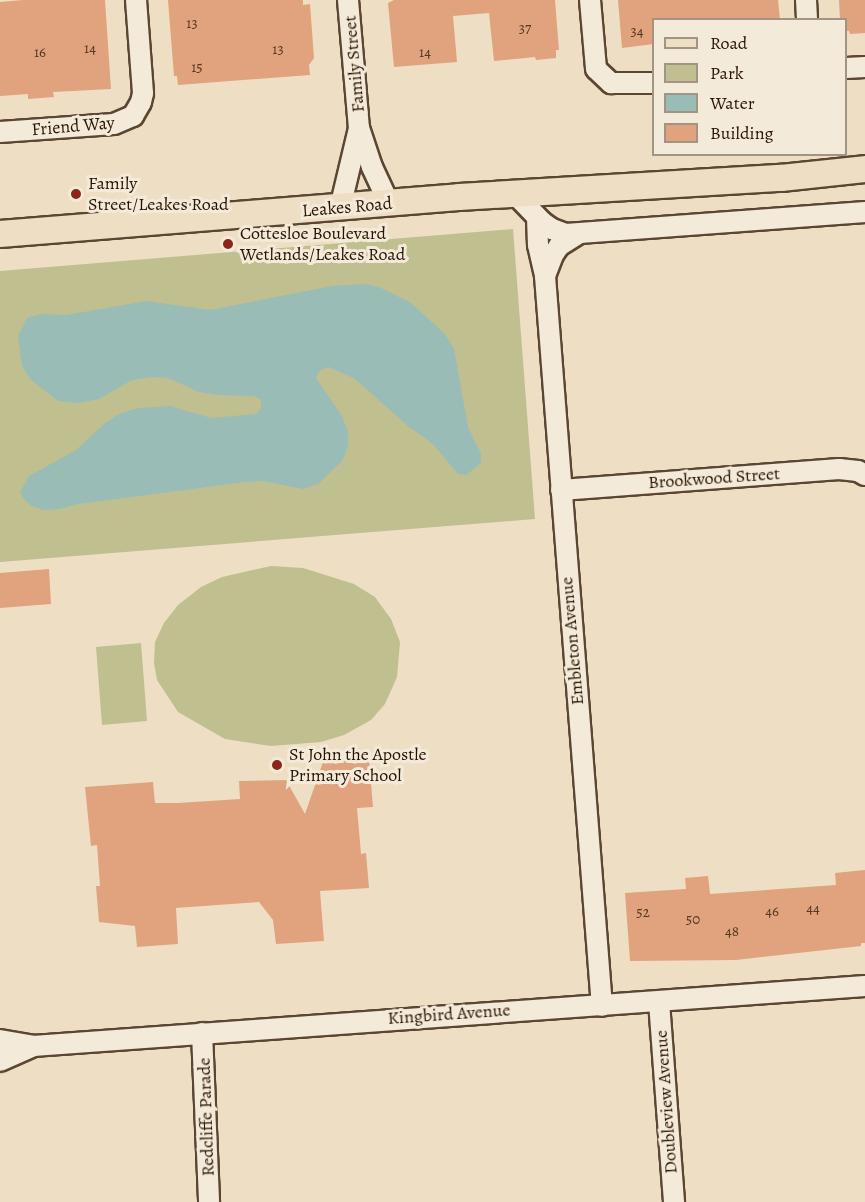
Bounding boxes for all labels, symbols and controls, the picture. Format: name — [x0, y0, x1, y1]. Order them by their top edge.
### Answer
house number: 13 — [186, 15, 198, 33]
street label: Family Street — [339, 15, 369, 113]
legend — [652, 18, 847, 156]
house number: 37 — [519, 20, 531, 38]
house number: 34 — [630, 23, 644, 41]
text: Road — [710, 31, 747, 55]
house number: 14 — [84, 40, 96, 58]
house number: 13 — [272, 41, 284, 59]
house number: 16 — [34, 44, 46, 62]
house number: 14 — [419, 44, 431, 62]
house number: 15 — [191, 59, 203, 77]
text: Park — [710, 61, 744, 85]
text: Water — [710, 91, 755, 115]
street label: Friend Way — [31, 112, 115, 140]
text: Building — [710, 121, 774, 145]
place label: Family Street/Leakes Road — [88, 173, 229, 216]
marker: Family Street/Leakes Road — [69, 187, 83, 201]
street label: Leakes Road — [301, 192, 393, 222]
place label: Cottesloe Boulevard Wetlands/Leakes Road — [240, 223, 405, 266]
marker: Cottesloe Boulevard Wetlands/Leakes Road — [221, 237, 235, 251]
street label: Brookwood Street — [647, 463, 781, 493]
street label: Embleton Avenue — [556, 576, 588, 706]
place label: St John the Apostle Primary School — [289, 744, 427, 786]
marker: St John the Apostle Primary School — [270, 758, 284, 772]
house number: 44 — [806, 900, 820, 918]
house number: 46 — [765, 903, 779, 921]
house number: 52 — [636, 904, 650, 922]
house number: 50 — [686, 911, 700, 929]
house number: 48 — [725, 923, 739, 941]
street label: Kingbird Avenue — [387, 999, 511, 1029]
street label: Doubleview Avenue — [650, 1029, 682, 1175]
street label: Redcliffe Parade — [193, 1057, 219, 1177]

